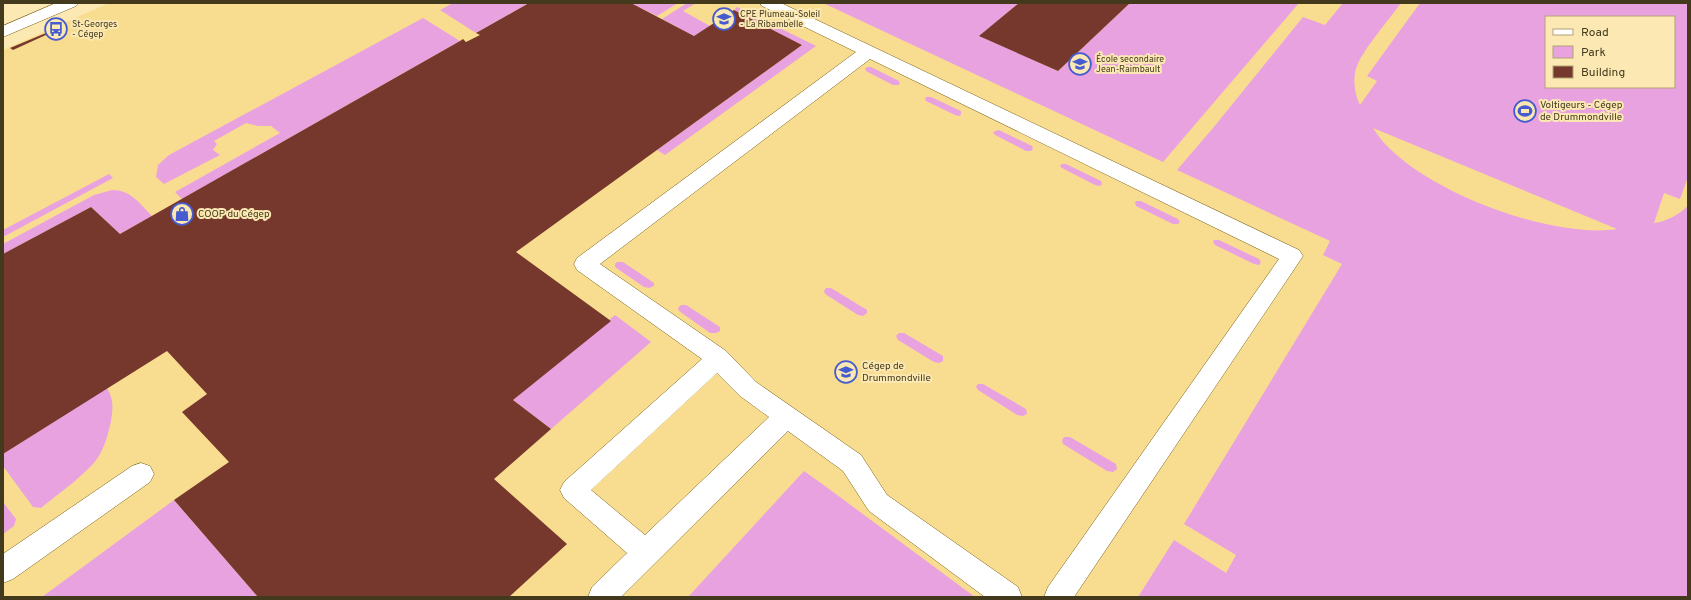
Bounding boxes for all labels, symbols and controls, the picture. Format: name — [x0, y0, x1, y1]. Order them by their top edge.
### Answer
school or university icon: CPE Plumeau-Soleil - La Ribambelle — [711, 6, 737, 32]
place label: CPE Plumeau-Soleil - La Ribambelle — [740, 9, 820, 30]
bus stop icon: St-Georges - Cégep — [43, 16, 69, 42]
legend — [1545, 16, 1675, 88]
place label: St-Georges - Cégep — [72, 19, 117, 40]
text: Road — [1581, 25, 1609, 41]
text: Park — [1581, 45, 1606, 61]
school or university icon: École secondaire Jean-Raimbault — [1067, 51, 1093, 77]
place label: École secondaire Jean-Raimbault — [1096, 53, 1164, 75]
text: Building — [1581, 65, 1625, 81]
sports icon: Voltigeurs - Cégep de Drummondville — [1512, 98, 1538, 124]
place label: Voltigeurs - Cégep de Drummondville — [1540, 99, 1623, 124]
shop icon: COOP du Cégep — [169, 201, 195, 227]
place label: COOP du Cégep — [198, 208, 270, 221]
school or university icon: Cégep de Drummondville — [833, 359, 859, 385]
place label: Cégep de Drummondville — [862, 360, 931, 385]

